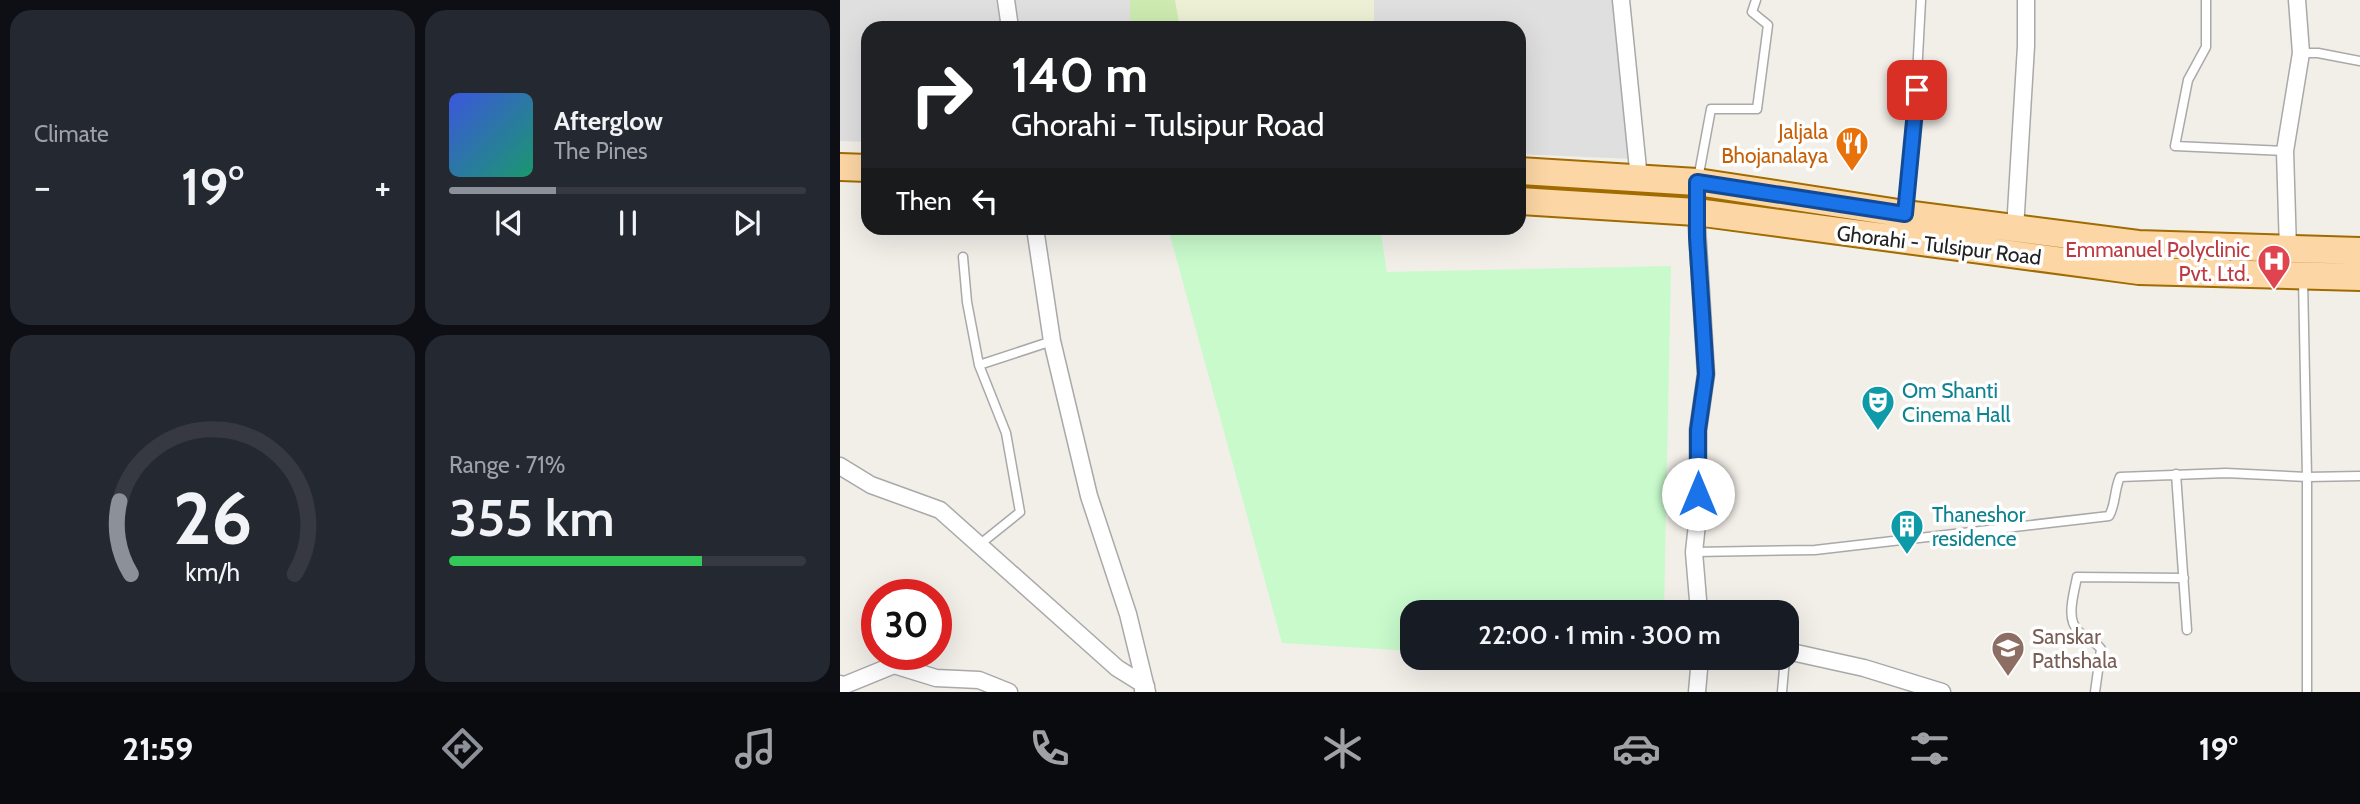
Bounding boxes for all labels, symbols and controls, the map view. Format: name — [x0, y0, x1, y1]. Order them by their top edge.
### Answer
text: 140 m — [1011, 45, 1148, 104]
icon: right — [896, 49, 987, 140]
pin — [1887, 60, 1947, 120]
icon: arrive — [1898, 71, 1936, 109]
text: Afterglow — [554, 105, 663, 137]
text: Ghorahi - Tulsipur Road — [1011, 105, 1325, 144]
place label: Jaljala Bhojanalaya — [1721, 119, 1828, 169]
text: Climate — [34, 120, 109, 148]
restaurant icon: Jaljala Bhojanalaya — [1833, 124, 1871, 173]
text: The Pines — [554, 137, 648, 165]
text: 19° — [181, 155, 244, 218]
text: − — [34, 163, 51, 210]
text: + — [374, 163, 391, 210]
icon: left — [966, 182, 1004, 220]
text: Then — [896, 185, 952, 217]
icon: previous — [490, 204, 528, 242]
icon: pause — [609, 204, 647, 242]
icon: next — [728, 204, 766, 242]
street label: Ghorahi - Tulsipur Road — [1835, 220, 2043, 270]
place label: Emmanuel Polyclinic Pvt. Ltd. — [2065, 237, 2250, 286]
hospital icon: Emmanuel Polyclinic Pvt. Ltd. — [2255, 242, 2293, 291]
place label: Om Shanti Cinema Hall — [1902, 378, 2010, 427]
theatre icon: Om Shanti Cinema Hall — [1859, 383, 1897, 432]
text: Range · 71% — [449, 451, 565, 479]
position arrow — [1661, 457, 1735, 531]
text: 26 — [173, 475, 252, 563]
text: 355 km — [449, 486, 615, 549]
place label: Thaneshor residence — [1932, 502, 2026, 551]
building icon: Thaneshor residence — [1888, 507, 1926, 556]
text: km/h — [185, 557, 240, 587]
speed limit sign: 30 — [861, 579, 952, 670]
text: 22:00 · 1 min · 300 m — [1478, 619, 1721, 651]
place label: Sanskar Pathshala — [2032, 624, 2117, 673]
school or university icon: Sanskar Pathshala — [1989, 629, 2027, 678]
icon: directions — [438, 724, 487, 773]
icon: music — [731, 724, 780, 773]
icon: phone — [1025, 724, 1074, 773]
icon: climate — [1318, 724, 1367, 773]
icon: car — [1612, 724, 1661, 773]
icon: filters — [1905, 724, 1954, 773]
text: 21:59 — [122, 729, 193, 768]
text: 19° — [2199, 729, 2238, 768]

